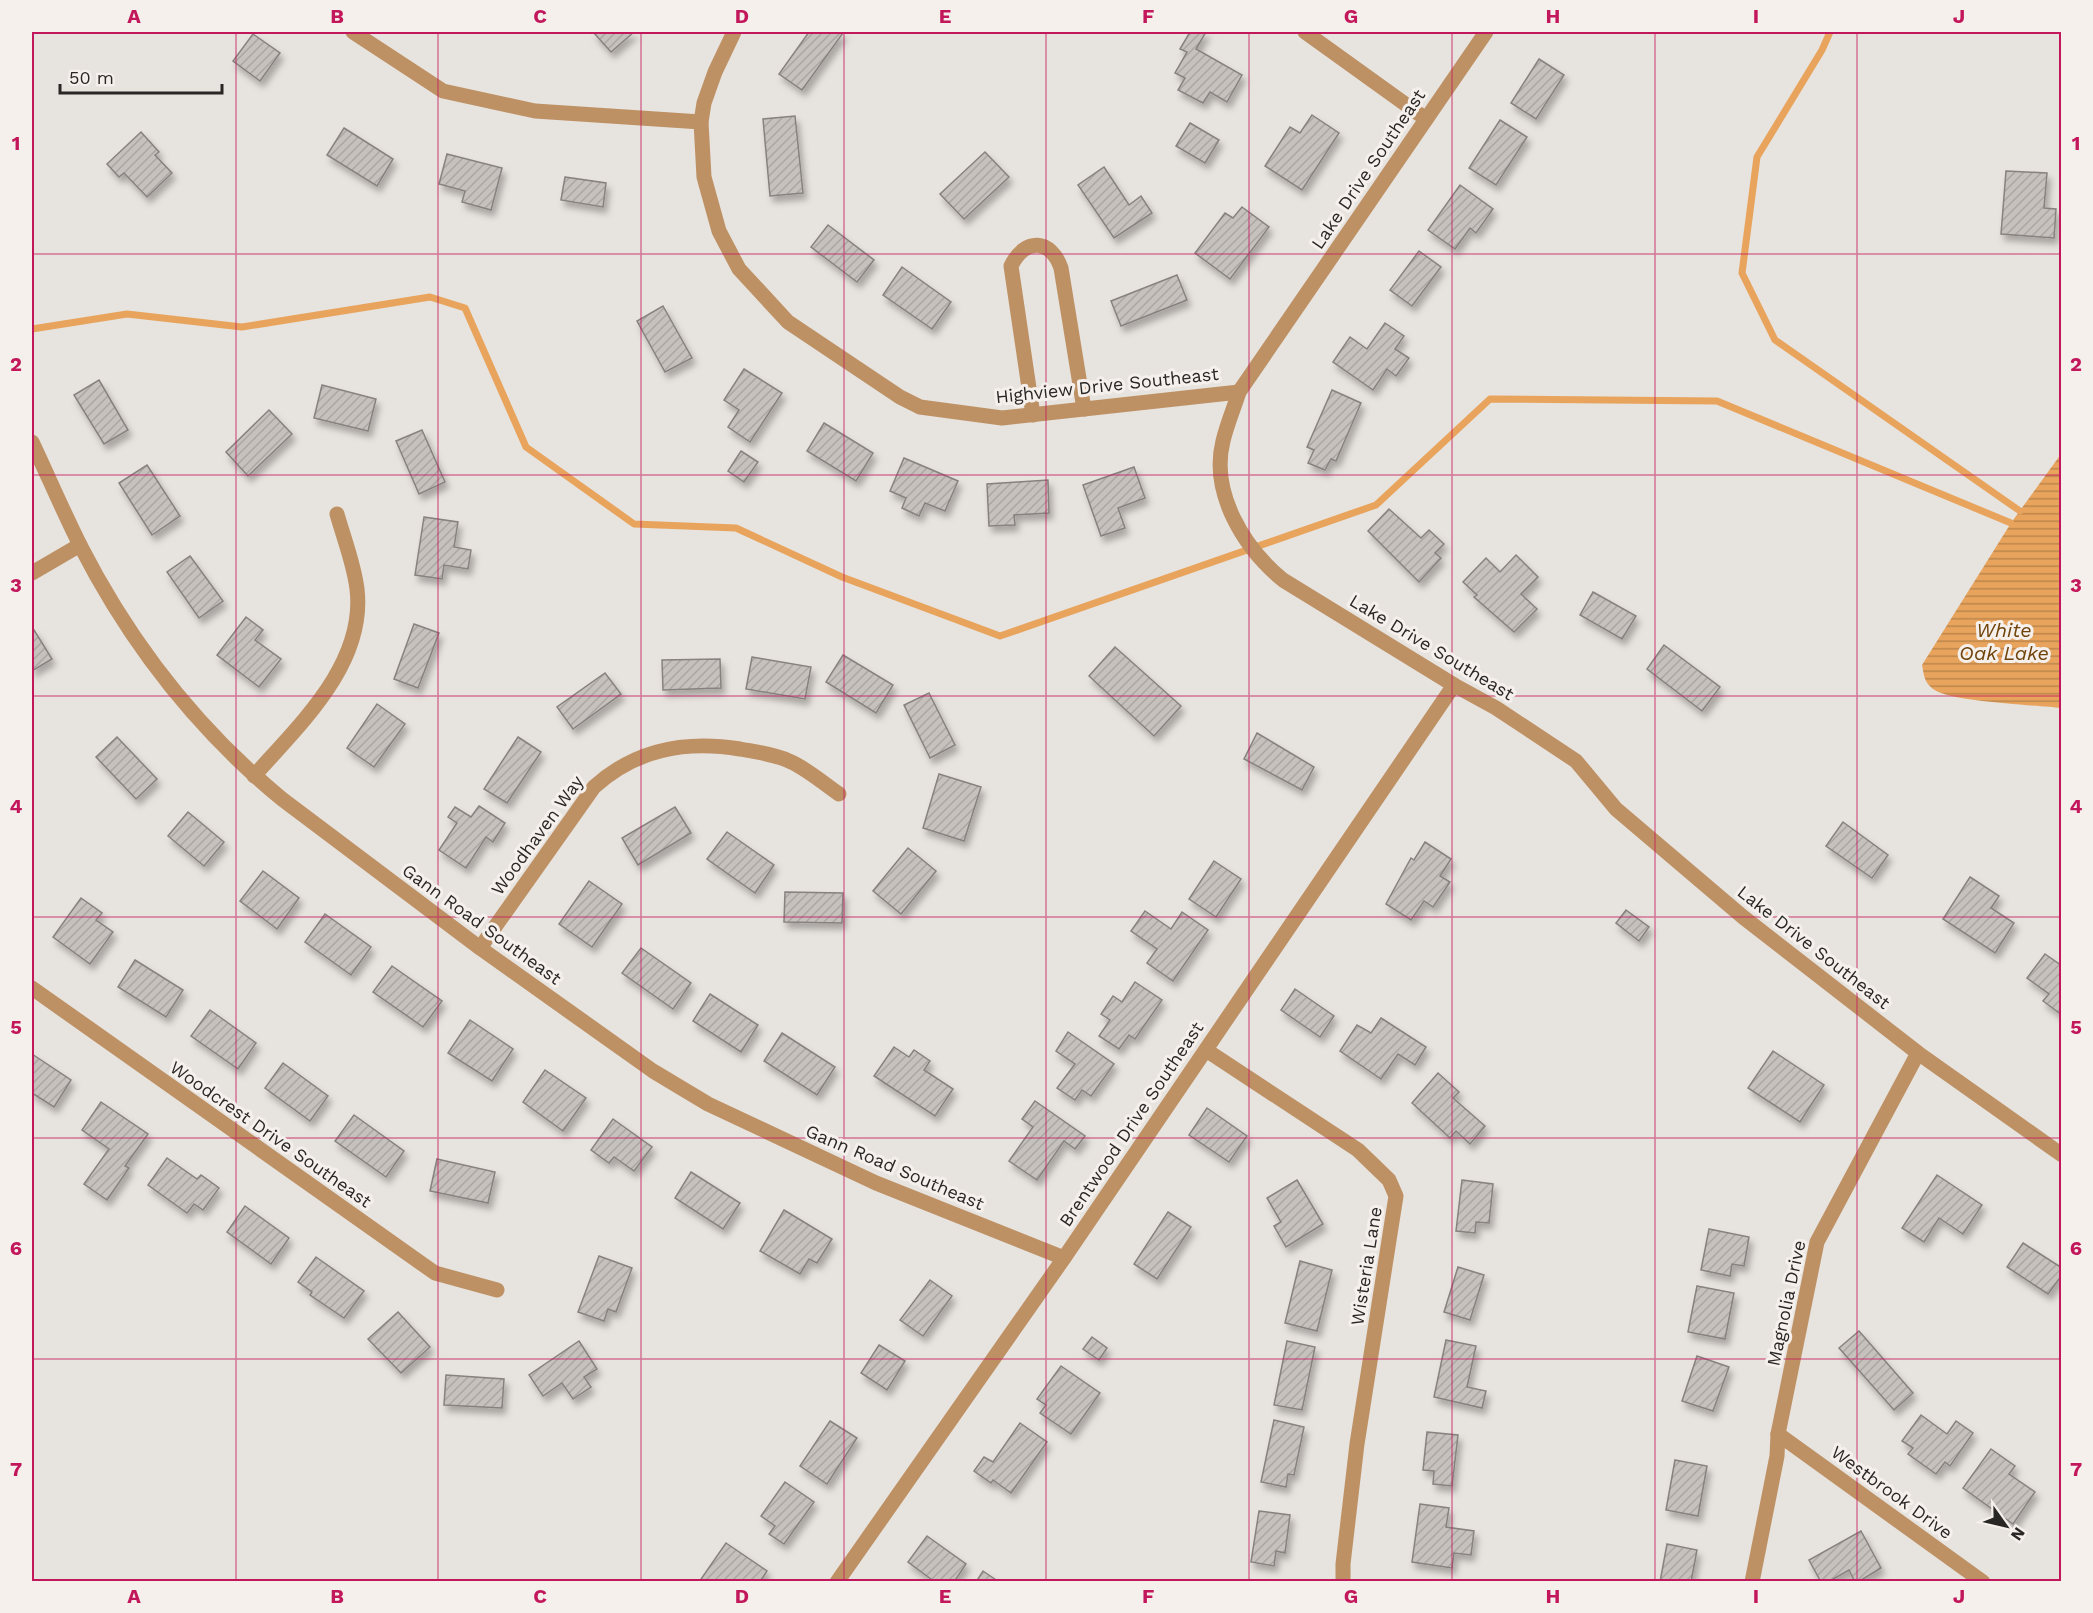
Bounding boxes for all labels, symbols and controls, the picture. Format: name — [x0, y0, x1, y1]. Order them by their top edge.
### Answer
text: A — [127, 4, 141, 28]
text: B — [330, 4, 344, 28]
text: C — [533, 4, 547, 28]
text: D — [735, 4, 749, 28]
text: E — [939, 4, 951, 28]
text: F — [1142, 4, 1154, 28]
text: G — [1344, 4, 1358, 28]
text: H — [1546, 4, 1560, 28]
text: I — [1753, 4, 1759, 28]
text: J — [1953, 4, 1965, 28]
scale bar — [60, 57, 222, 95]
text: 50 m — [69, 67, 114, 88]
street label: Lake Drive Southeast — [1307, 85, 1430, 253]
text: 1 — [12, 131, 20, 155]
text: 1 — [2072, 131, 2080, 155]
text: 2 — [10, 352, 22, 376]
text: 2 — [2070, 352, 2082, 376]
street label: Highview Drive Southeast — [994, 363, 1220, 407]
text: 3 — [10, 573, 22, 597]
text: 3 — [2070, 573, 2082, 597]
street label: Lake Drive Southeast — [1346, 590, 1518, 705]
water label: White Oak Lake — [1959, 618, 2049, 665]
street label: Woodhaven Way — [487, 771, 588, 899]
text: 4 — [10, 794, 23, 818]
text: 4 — [2070, 794, 2083, 818]
street label: Gann Road Southeast — [398, 859, 566, 989]
street label: Lake Drive Southeast — [1733, 881, 1895, 1013]
text: 5 — [10, 1015, 22, 1039]
text: 5 — [2070, 1015, 2082, 1039]
street label: Brentwood Drive Southeast — [1055, 1017, 1208, 1230]
street label: Woodcrest Drive Southeast — [166, 1056, 376, 1212]
street label: Gann Road Southeast — [803, 1120, 988, 1214]
street label: Wisteria Lane — [1346, 1205, 1386, 1327]
text: 6 — [10, 1236, 22, 1260]
text: 6 — [2070, 1236, 2082, 1260]
street label: Magnolia Drive — [1762, 1238, 1810, 1368]
street label: Westbrook Drive — [1827, 1441, 1957, 1543]
text: 7 — [10, 1457, 22, 1481]
text: 7 — [2070, 1457, 2082, 1481]
north arrow — [1976, 1496, 2036, 1556]
text: N — [2007, 1524, 2029, 1544]
text: A — [127, 1584, 141, 1608]
text: B — [330, 1584, 344, 1608]
text: C — [533, 1584, 547, 1608]
text: D — [735, 1584, 749, 1608]
text: E — [939, 1584, 951, 1608]
text: F — [1142, 1584, 1154, 1608]
text: G — [1344, 1584, 1358, 1608]
text: H — [1546, 1584, 1560, 1608]
text: I — [1753, 1584, 1759, 1608]
text: J — [1953, 1584, 1965, 1608]

